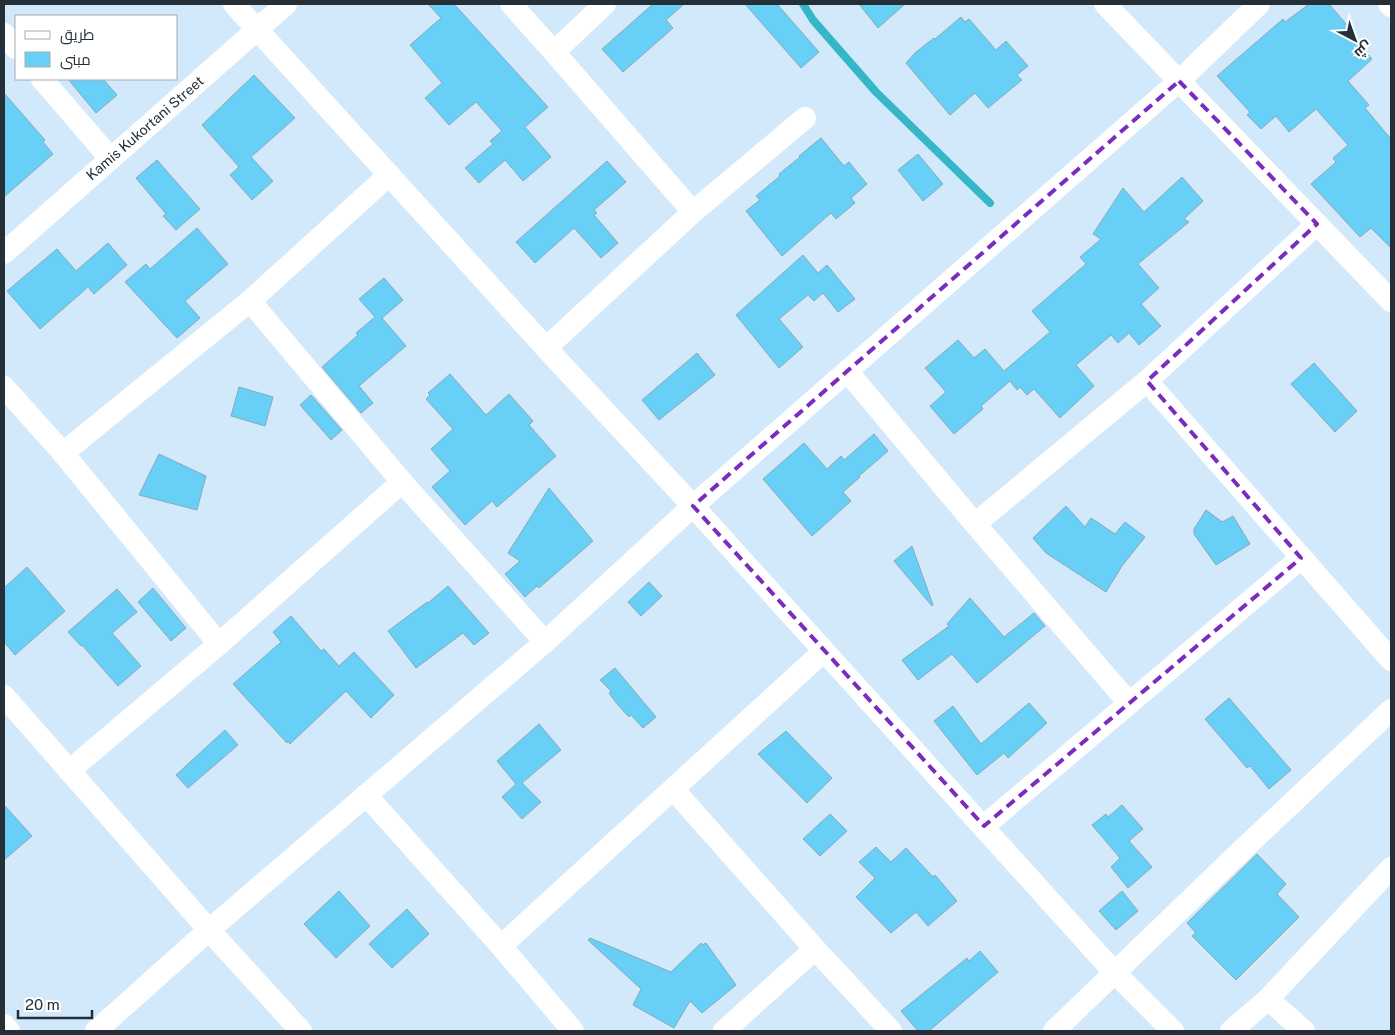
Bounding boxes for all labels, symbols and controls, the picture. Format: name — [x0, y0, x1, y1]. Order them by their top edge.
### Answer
legend — [15, 15, 178, 80]
north arrow — [1330, 15, 1380, 65]
text: طريق — [60, 26, 94, 45]
text: ش — [1351, 37, 1376, 62]
text: مبنى — [60, 51, 91, 70]
street label: Kamis Kukortani Street — [83, 73, 207, 183]
scale bar — [18, 988, 91, 1020]
text: 20 m — [25, 996, 60, 1013]

